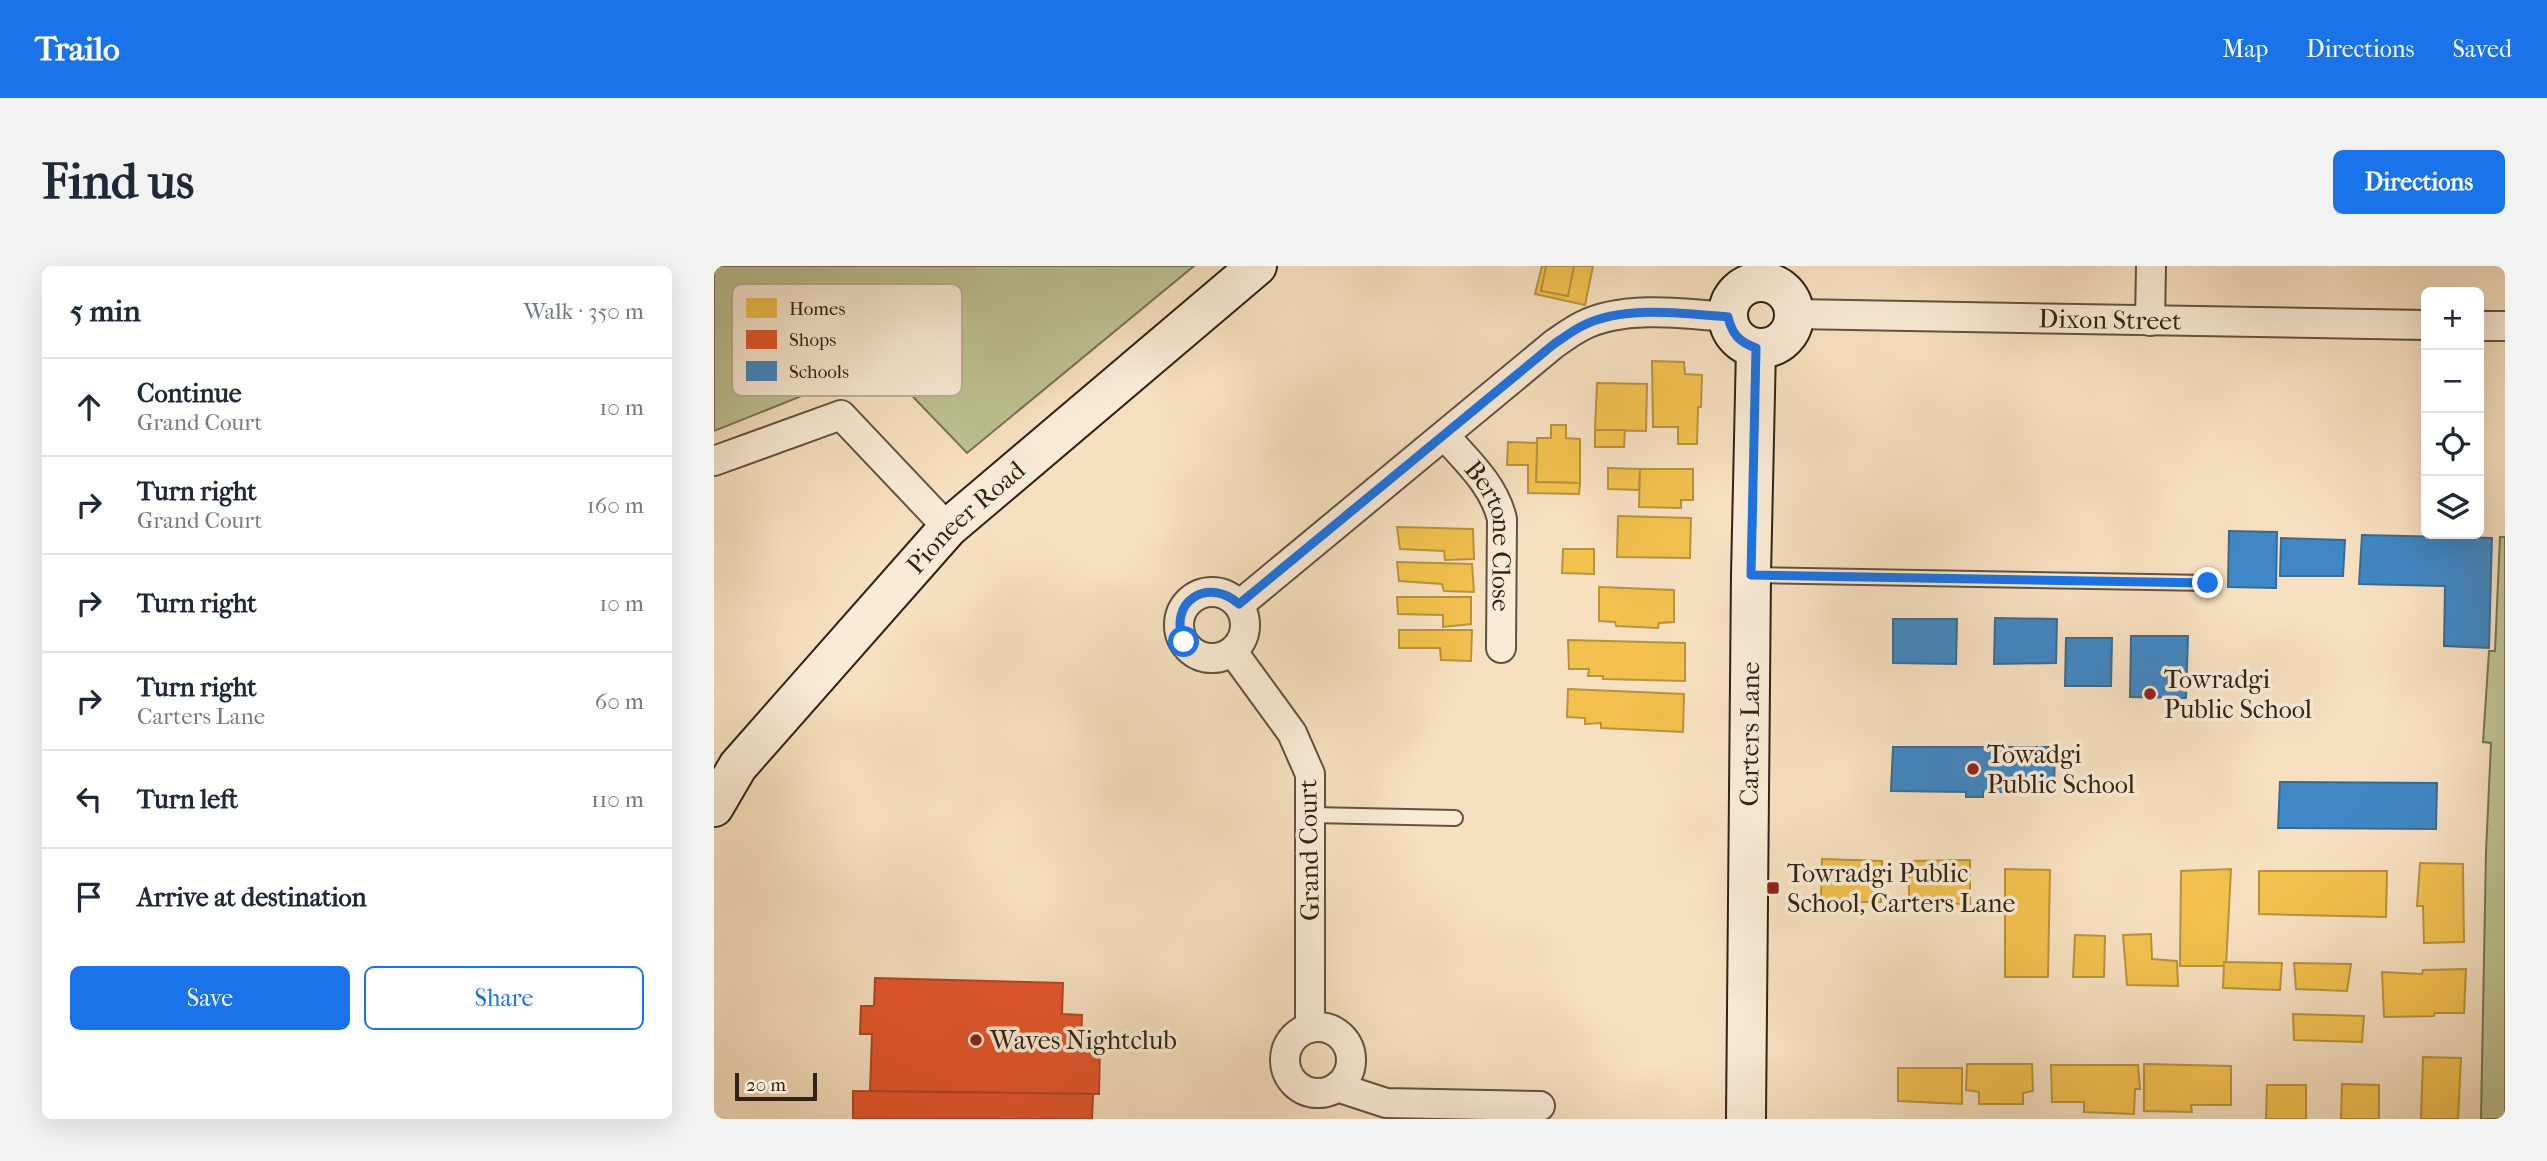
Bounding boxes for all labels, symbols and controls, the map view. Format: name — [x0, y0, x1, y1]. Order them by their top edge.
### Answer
text: Trailo — [35, 30, 120, 69]
text: Map — [2222, 35, 2268, 63]
text: Directions — [2306, 35, 2414, 63]
text: Saved — [2452, 35, 2512, 63]
button: Directions — [2333, 150, 2505, 214]
text: Find us — [42, 153, 194, 211]
legend — [732, 284, 962, 396]
map controls — [2421, 287, 2484, 539]
button: + — [2421, 287, 2484, 350]
text: 5 min — [70, 294, 141, 329]
text: Walk · 350 m — [524, 298, 644, 325]
text: Homes — [789, 298, 845, 320]
street label: Dixon Street — [2038, 303, 2182, 336]
text: Shops — [789, 329, 836, 351]
button: − — [2421, 350, 2484, 413]
text: Schools — [789, 361, 849, 383]
text: Continue — [137, 378, 242, 409]
icon: ahead — [70, 388, 108, 426]
text: 10 m — [599, 394, 644, 421]
text: Grand Court — [137, 409, 262, 436]
button: locate — [2421, 413, 2484, 476]
street label: Pioneer Road — [900, 454, 1032, 580]
street label: Bertone Close — [1458, 454, 1518, 612]
text: Turn right — [137, 476, 257, 507]
button: layers — [2421, 476, 2484, 539]
icon: right — [70, 486, 108, 524]
text: 160 m — [587, 492, 644, 519]
text: Grand Court — [137, 507, 262, 534]
route end — [2192, 567, 2223, 598]
icon: right — [70, 584, 108, 622]
text: Turn right — [137, 588, 257, 619]
text: 10 m — [599, 590, 644, 617]
route start — [1168, 626, 1199, 657]
street label: Carters Lane — [1733, 661, 1766, 807]
place label: Towradgi Public School — [2164, 664, 2312, 725]
text: Turn right — [137, 672, 257, 703]
icon: right — [70, 682, 108, 720]
marker: Towradgi Public School — [2142, 686, 2158, 702]
text: 60 m — [595, 688, 644, 715]
text: Carters Lane — [137, 703, 265, 730]
place label: Towadgi Public School — [1987, 739, 2135, 800]
marker: Towadgi Public School — [1965, 761, 1981, 777]
street label: Grand Court — [1292, 778, 1326, 921]
icon: left — [70, 780, 108, 818]
text: Turn left — [137, 784, 238, 815]
text: 110 m — [591, 786, 644, 813]
place label: Towradgi Public School, Carters Lane — [1787, 858, 2015, 919]
icon: arrive — [70, 878, 108, 916]
marker: Towradgi Public School, Carters Lane — [1765, 880, 1781, 896]
text: Arrive at destination — [137, 882, 367, 913]
button: Save — [70, 966, 350, 1030]
button: Share — [364, 966, 644, 1030]
place label: Waves Nightclub — [989, 1025, 1177, 1056]
marker: Waves Nightclub — [968, 1032, 984, 1048]
scale bar — [735, 1070, 817, 1102]
text: 20 m — [746, 1074, 786, 1096]

